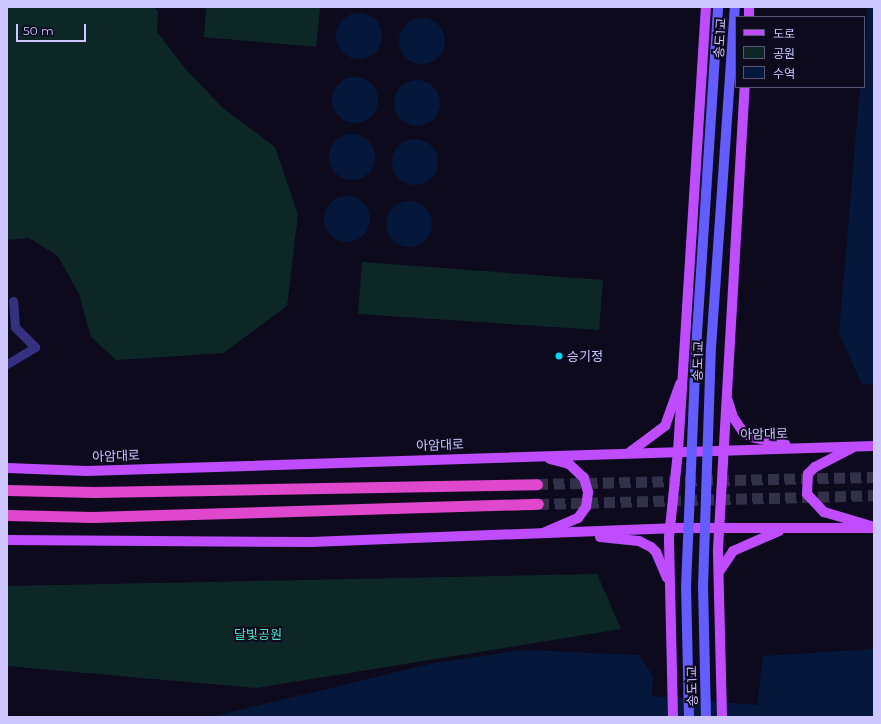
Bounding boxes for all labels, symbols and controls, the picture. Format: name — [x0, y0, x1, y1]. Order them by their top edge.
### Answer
scale bar — [18, 16, 88, 42]
legend — [735, 16, 865, 88]
street label: 송도1교 — [711, 17, 729, 59]
text: 50 m — [23, 23, 54, 38]
text: 도로 — [773, 26, 795, 41]
text: 공원 — [773, 46, 795, 61]
text: 수역 — [773, 66, 795, 81]
street label: 송도1교 — [689, 340, 707, 382]
place label: 승기정 — [567, 348, 603, 364]
marker: 승기정 — [554, 351, 564, 361]
street label: 아암대로 — [740, 426, 788, 442]
street label: 아암대로 — [416, 436, 464, 454]
street label: 아암대로 — [92, 447, 140, 465]
park label: 달빛공원 — [234, 626, 282, 642]
street label: 송도1교 — [684, 666, 700, 706]

